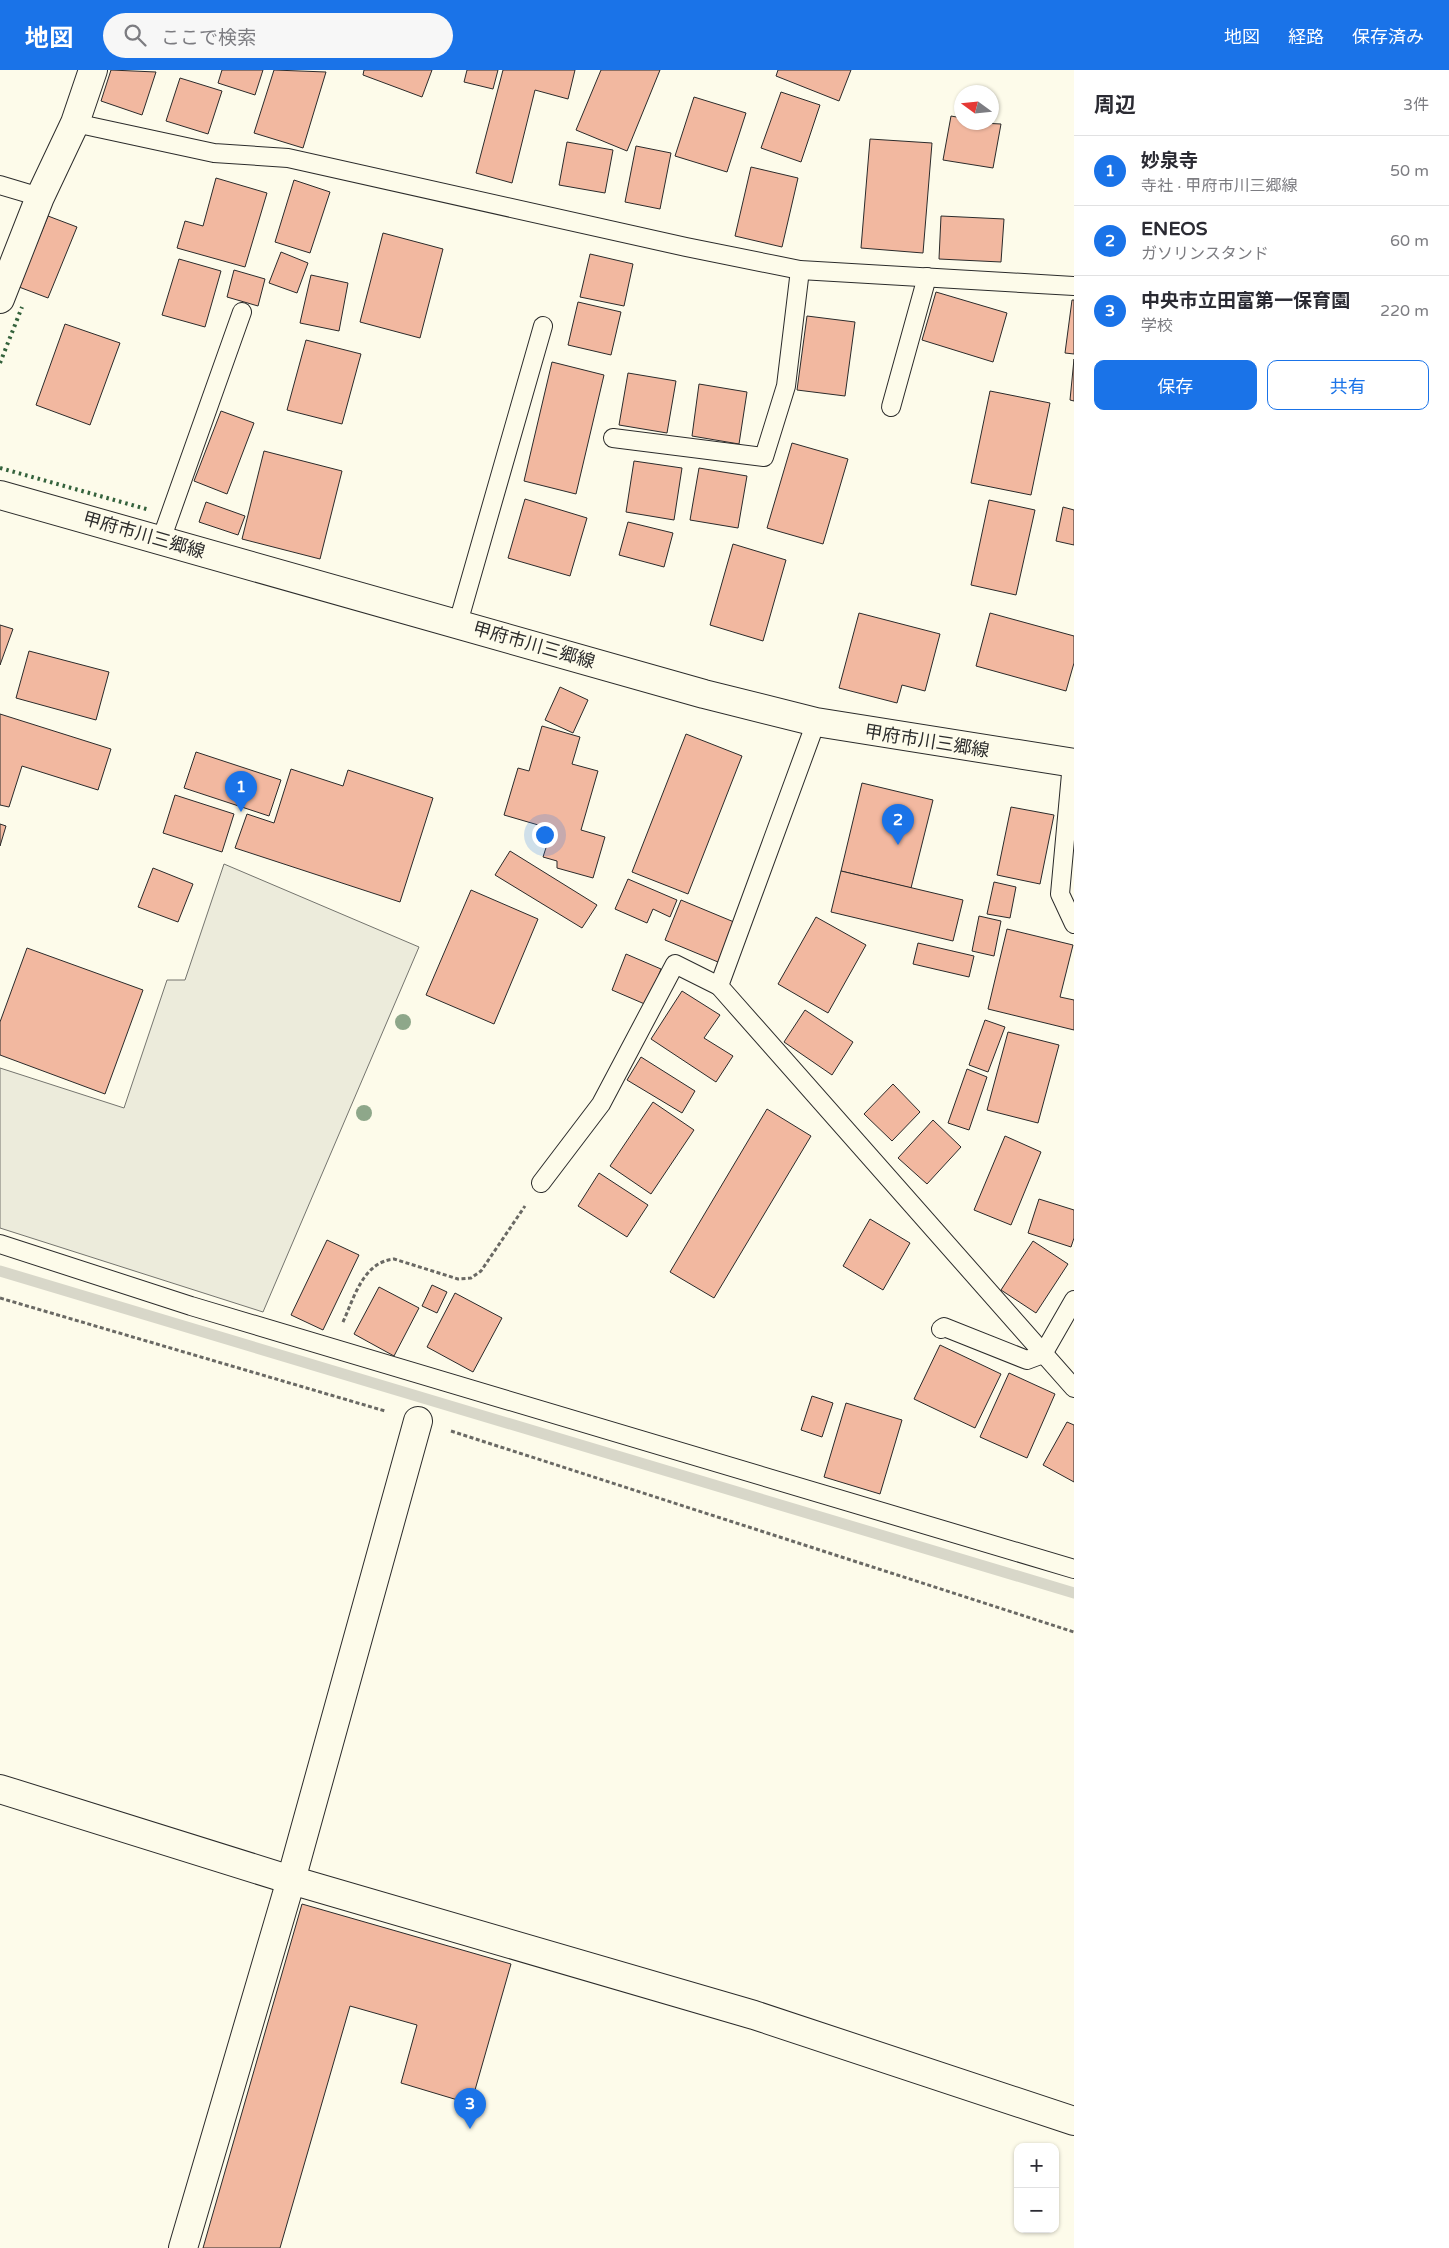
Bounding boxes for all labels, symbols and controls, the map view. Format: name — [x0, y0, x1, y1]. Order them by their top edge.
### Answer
search box — [103, 13, 453, 58]
icon: search — [121, 21, 149, 49]
text: 地図 — [25, 24, 73, 53]
text: 地図 — [1224, 26, 1260, 48]
text: 経路 — [1288, 26, 1324, 48]
text: 保存済み — [1352, 26, 1424, 48]
text: ここで検索 — [161, 27, 256, 49]
north arrow — [954, 85, 999, 130]
text: 周辺 — [1094, 93, 1136, 118]
text: 3件 — [1403, 95, 1429, 115]
text: 妙泉寺 — [1141, 150, 1198, 172]
text: 1 — [1105, 161, 1115, 181]
text: 50 m — [1390, 161, 1429, 181]
text: 寺社 · 甲府市川三郷線 — [1141, 176, 1297, 196]
text: ENEOS — [1141, 218, 1208, 240]
text: 2 — [1105, 231, 1115, 251]
text: 60 m — [1390, 231, 1429, 251]
text: ガソリンスタンド — [1141, 244, 1269, 264]
text: 中央市立田富第一保育園 — [1141, 290, 1350, 312]
text: 3 — [1105, 301, 1115, 321]
text: 220 m — [1380, 301, 1429, 321]
text: 学校 — [1141, 316, 1173, 336]
button: 保存 — [1094, 360, 1257, 410]
button: 共有 — [1267, 360, 1429, 410]
street label: 甲府市川三郷線 — [80, 507, 208, 563]
street label: 甲府市川三郷線 — [470, 617, 598, 673]
street label: 甲府市川三郷線 — [863, 720, 991, 762]
pin: 1 — [225, 771, 257, 812]
pin: 2 — [882, 804, 914, 845]
your location — [532, 822, 558, 848]
pin: 3 — [454, 2088, 486, 2129]
map controls — [1014, 2143, 1059, 2233]
button: + — [1014, 2143, 1059, 2188]
button: − — [1014, 2188, 1059, 2233]

